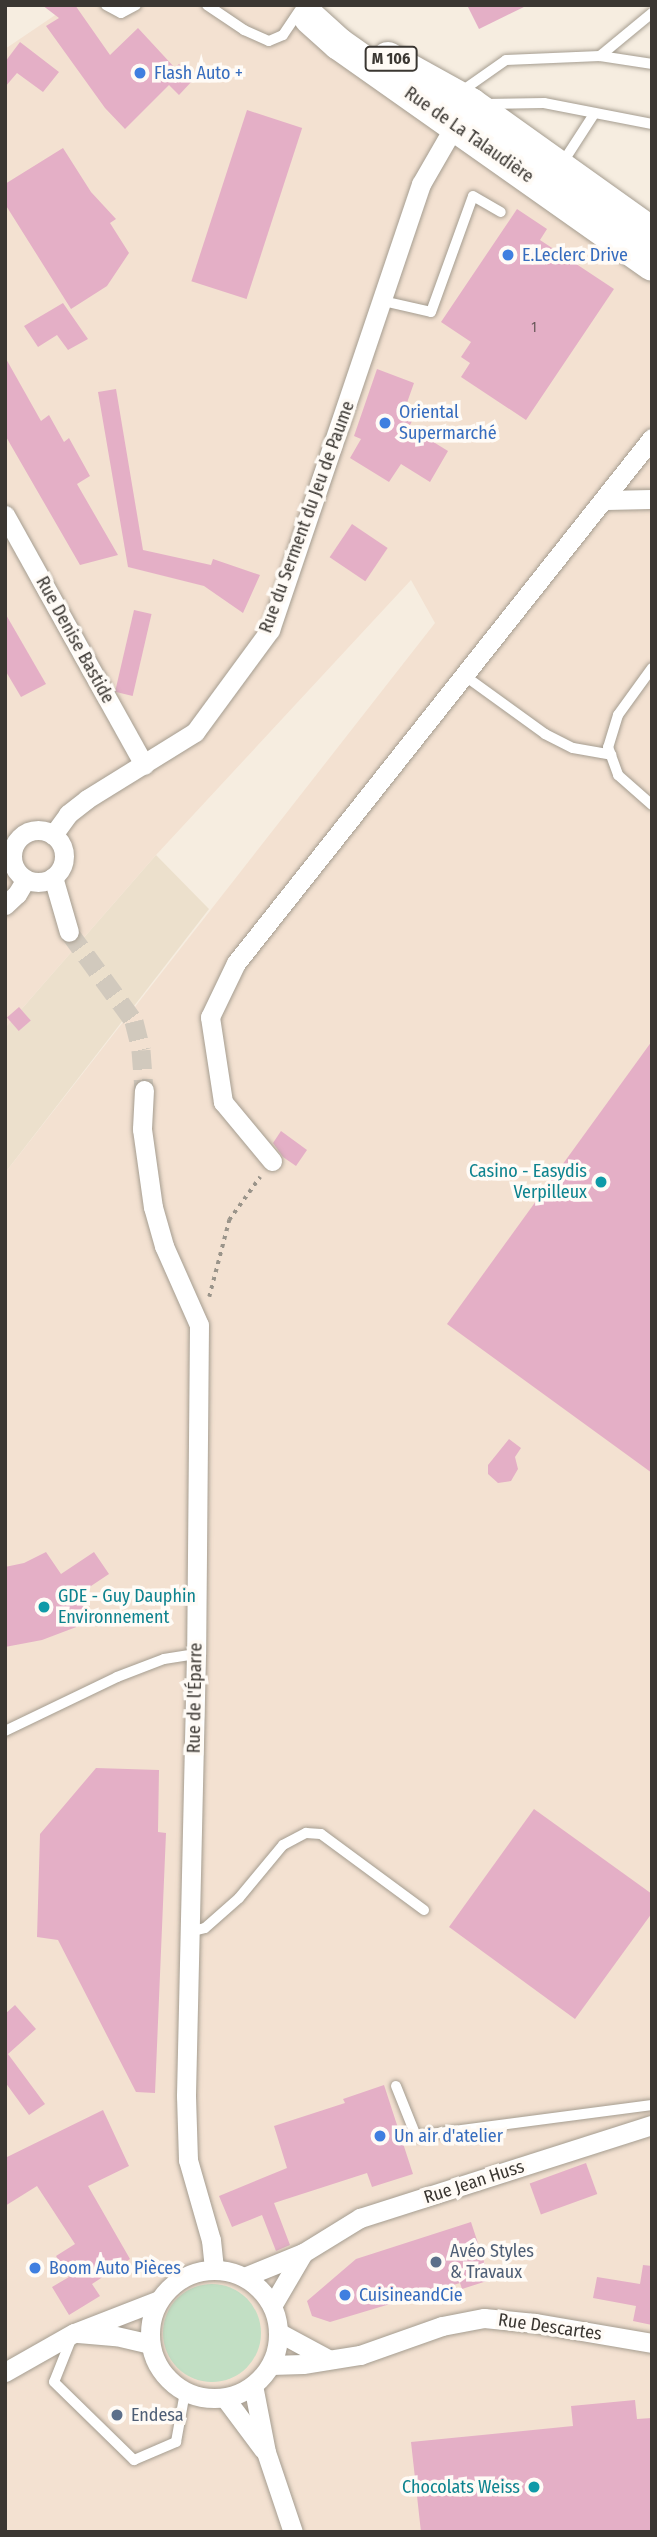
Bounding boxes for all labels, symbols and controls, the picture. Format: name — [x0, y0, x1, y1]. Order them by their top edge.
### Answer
road number: M 106 — [363, 46, 419, 72]
place label: Flash Auto + — [154, 62, 243, 84]
marker: Flash Auto + — [132, 65, 148, 81]
street label: Rue de La Talaudière — [400, 82, 538, 188]
place label: E.Leclerc Drive — [522, 244, 628, 266]
marker: E.Leclerc Drive — [500, 247, 516, 263]
house number: 1 — [531, 320, 537, 336]
street label: Rue du Serment du Jeu de Paume — [255, 398, 359, 636]
place label: Oriental Supermarché — [399, 402, 497, 444]
marker: Oriental Supermarché — [377, 415, 393, 431]
street label: Rue Denise Bastide — [31, 573, 119, 707]
place label: Casino - Easydis Verpilleux — [469, 1161, 587, 1204]
marker: Casino - Easydis Verpilleux — [593, 1174, 609, 1190]
place label: GDE - Guy Dauphin Environnement — [58, 1586, 196, 1628]
marker: GDE - Guy Dauphin Environnement — [36, 1599, 52, 1615]
street label: Rue de l'Éparre — [183, 1642, 207, 1754]
place label: Un air d'atelier — [394, 2125, 503, 2147]
marker: Un air d'atelier — [372, 2128, 388, 2144]
street label: Rue Jean Huss — [421, 2156, 527, 2208]
place label: Avéo Styles & Travaux — [450, 2241, 534, 2284]
marker: Avéo Styles & Travaux — [428, 2254, 444, 2270]
place label: Boom Auto Pièces — [49, 2257, 181, 2279]
marker: Boom Auto Pièces — [27, 2260, 43, 2276]
place label: CuisineandCie — [359, 2284, 463, 2306]
marker: CuisineandCie — [337, 2287, 353, 2303]
street label: Rue Descartes — [497, 2309, 603, 2345]
place label: Endesa — [131, 2404, 184, 2426]
marker: Endesa — [109, 2407, 125, 2423]
place label: Chocolats Weiss — [402, 2476, 520, 2498]
marker: Chocolats Weiss — [526, 2479, 542, 2495]

